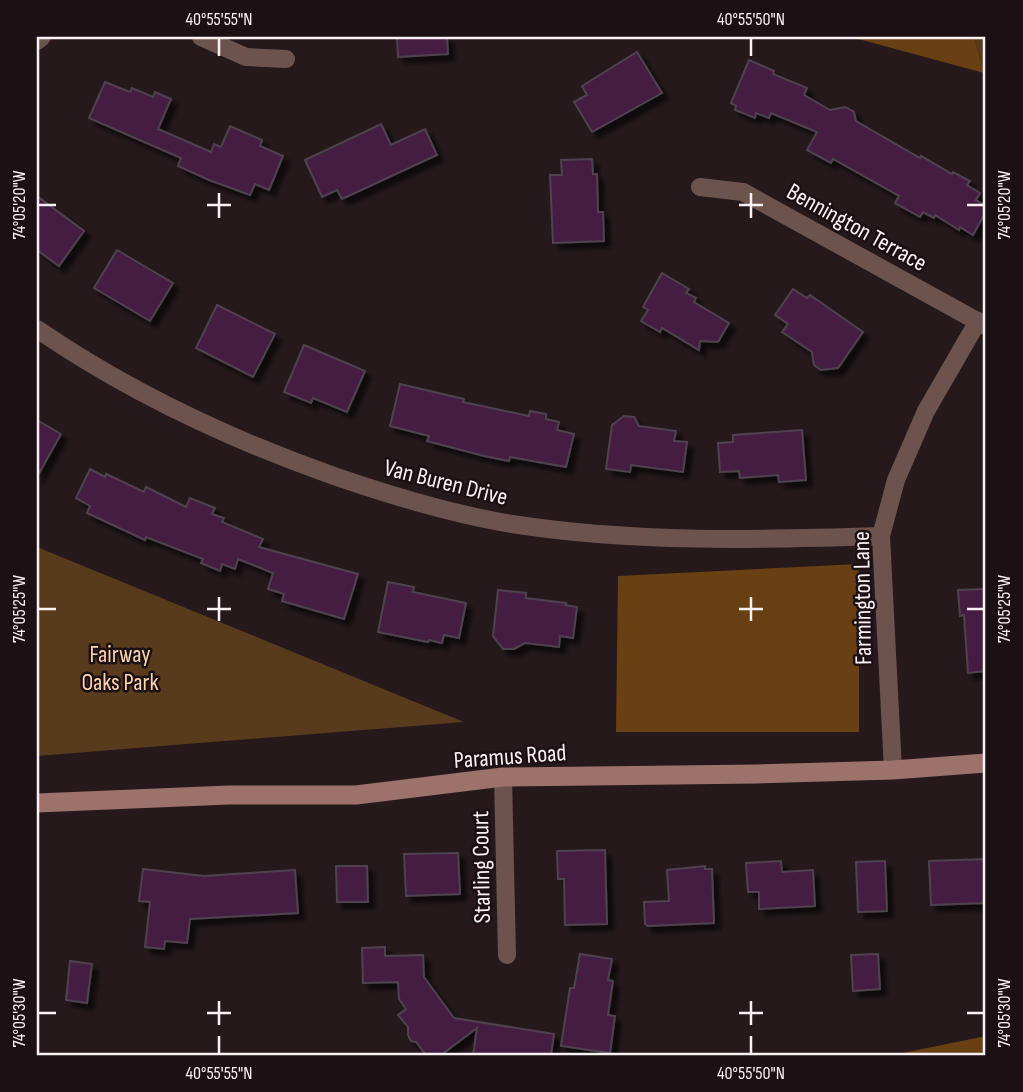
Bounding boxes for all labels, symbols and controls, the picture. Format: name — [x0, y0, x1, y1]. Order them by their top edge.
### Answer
text: 40°55'55"N — [185, 9, 253, 30]
text: 40°55'50"N — [717, 9, 785, 30]
text: 74°05'20"W — [9, 170, 30, 239]
text: 74°05'20"W — [994, 170, 1015, 239]
street label: Bennington Terrace — [782, 177, 932, 278]
street label: Van Buren Drive — [381, 453, 511, 512]
street label: Farmington Lane — [847, 531, 878, 665]
text: 74°05'25"W — [9, 575, 30, 643]
text: 74°05'25"W — [994, 575, 1015, 643]
park label: Fairway Oaks Park — [81, 640, 159, 697]
street label: Paramus Road — [453, 738, 567, 775]
street label: Starling Court — [466, 810, 497, 924]
text: 74°05'30"W — [9, 978, 30, 1048]
text: 74°05'30"W — [994, 978, 1015, 1048]
text: 40°55'55"N — [185, 1063, 253, 1084]
text: 40°55'50"N — [717, 1063, 785, 1084]

